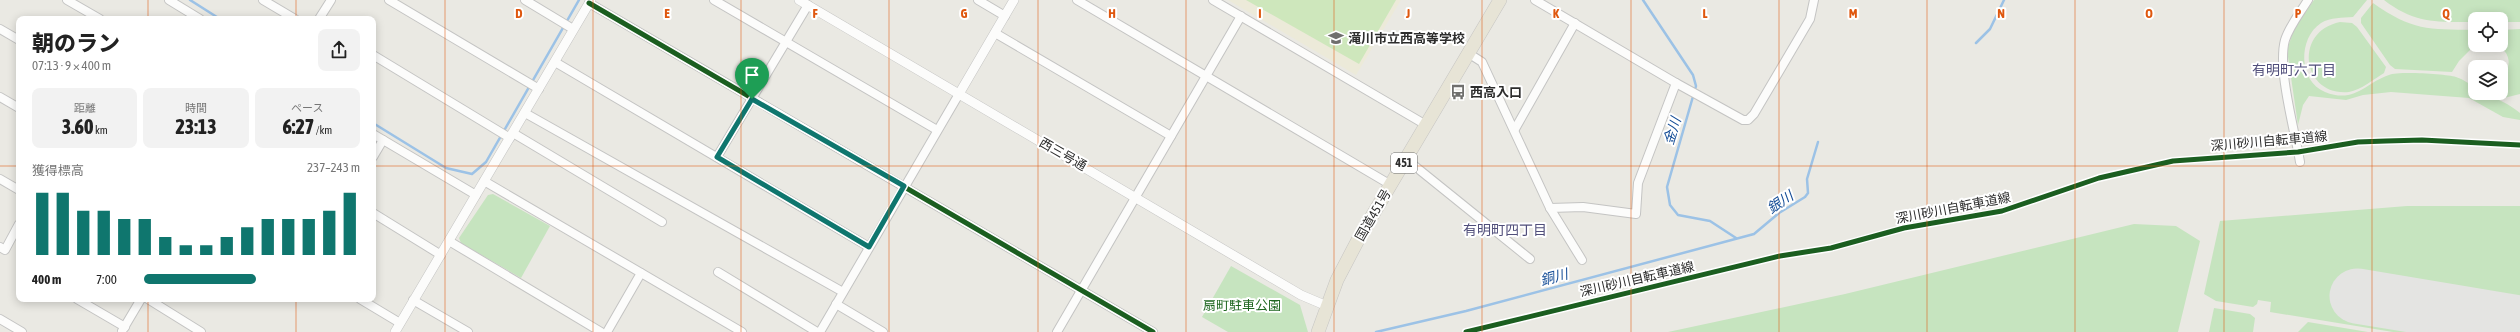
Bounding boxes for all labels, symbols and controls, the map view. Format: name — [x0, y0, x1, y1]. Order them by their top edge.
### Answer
text: D — [515, 6, 523, 21]
text: E — [664, 6, 670, 21]
text: F — [812, 6, 818, 21]
text: G — [961, 6, 968, 21]
text: H — [1108, 6, 1116, 21]
text: I — [1258, 6, 1262, 21]
text: J — [1405, 6, 1410, 21]
text: K — [1553, 6, 1560, 21]
text: L — [1702, 6, 1708, 21]
text: M — [1849, 6, 1858, 21]
text: N — [1997, 6, 2005, 21]
text: O — [2145, 6, 2153, 21]
text: P — [2295, 6, 2302, 21]
text: Q — [2442, 6, 2450, 21]
map controls — [2468, 12, 2508, 100]
button: locate — [2468, 12, 2508, 52]
button: share — [318, 29, 360, 71]
school or university icon: 滝川市立西高等学校 — [1327, 29, 1345, 47]
text: 朝のラン — [32, 30, 120, 56]
place label: 滝川市立西高等学校 — [1348, 31, 1465, 46]
text: 07:13 · 9 × 400 m — [32, 58, 111, 73]
pin — [735, 58, 769, 99]
button: layers — [2468, 60, 2508, 100]
district label: 有明町六丁目 — [2252, 62, 2336, 78]
icon: arrive — [741, 64, 763, 86]
bus stop icon: 西高入口 — [1449, 83, 1467, 101]
place label: 西高入口 — [1470, 85, 1522, 100]
text: 距離 — [74, 102, 96, 114]
text: 時間 — [185, 102, 207, 114]
text: ペース — [291, 102, 324, 114]
water label: 金川 — [1660, 113, 1684, 147]
text: 3.60 — [62, 115, 93, 138]
text: 23:13 — [175, 115, 217, 138]
text: 6:27 — [282, 115, 314, 138]
text: km — [93, 124, 108, 136]
text: /km — [314, 124, 332, 136]
street label: 深川砂川自転車道線 — [2210, 128, 2328, 154]
street label: 西三号通 — [1037, 135, 1089, 173]
road number: 451 — [1391, 153, 1417, 173]
text: 237–243 m — [307, 160, 360, 175]
text: 獲得標高 — [32, 163, 84, 178]
street label: 国道451号 — [1352, 186, 1394, 244]
water label: 銀川 — [1764, 186, 1798, 216]
street label: 深川砂川自転車道線 — [1894, 189, 2012, 227]
district label: 有明町四丁目 — [1463, 222, 1547, 238]
street label: 深川砂川自転車道線 — [1578, 259, 1696, 299]
water label: 銅川 — [1538, 265, 1572, 288]
text: 400 m — [32, 272, 61, 287]
text: 7:00 — [96, 272, 117, 287]
park label: 扇町駐車公園 — [1203, 298, 1281, 313]

